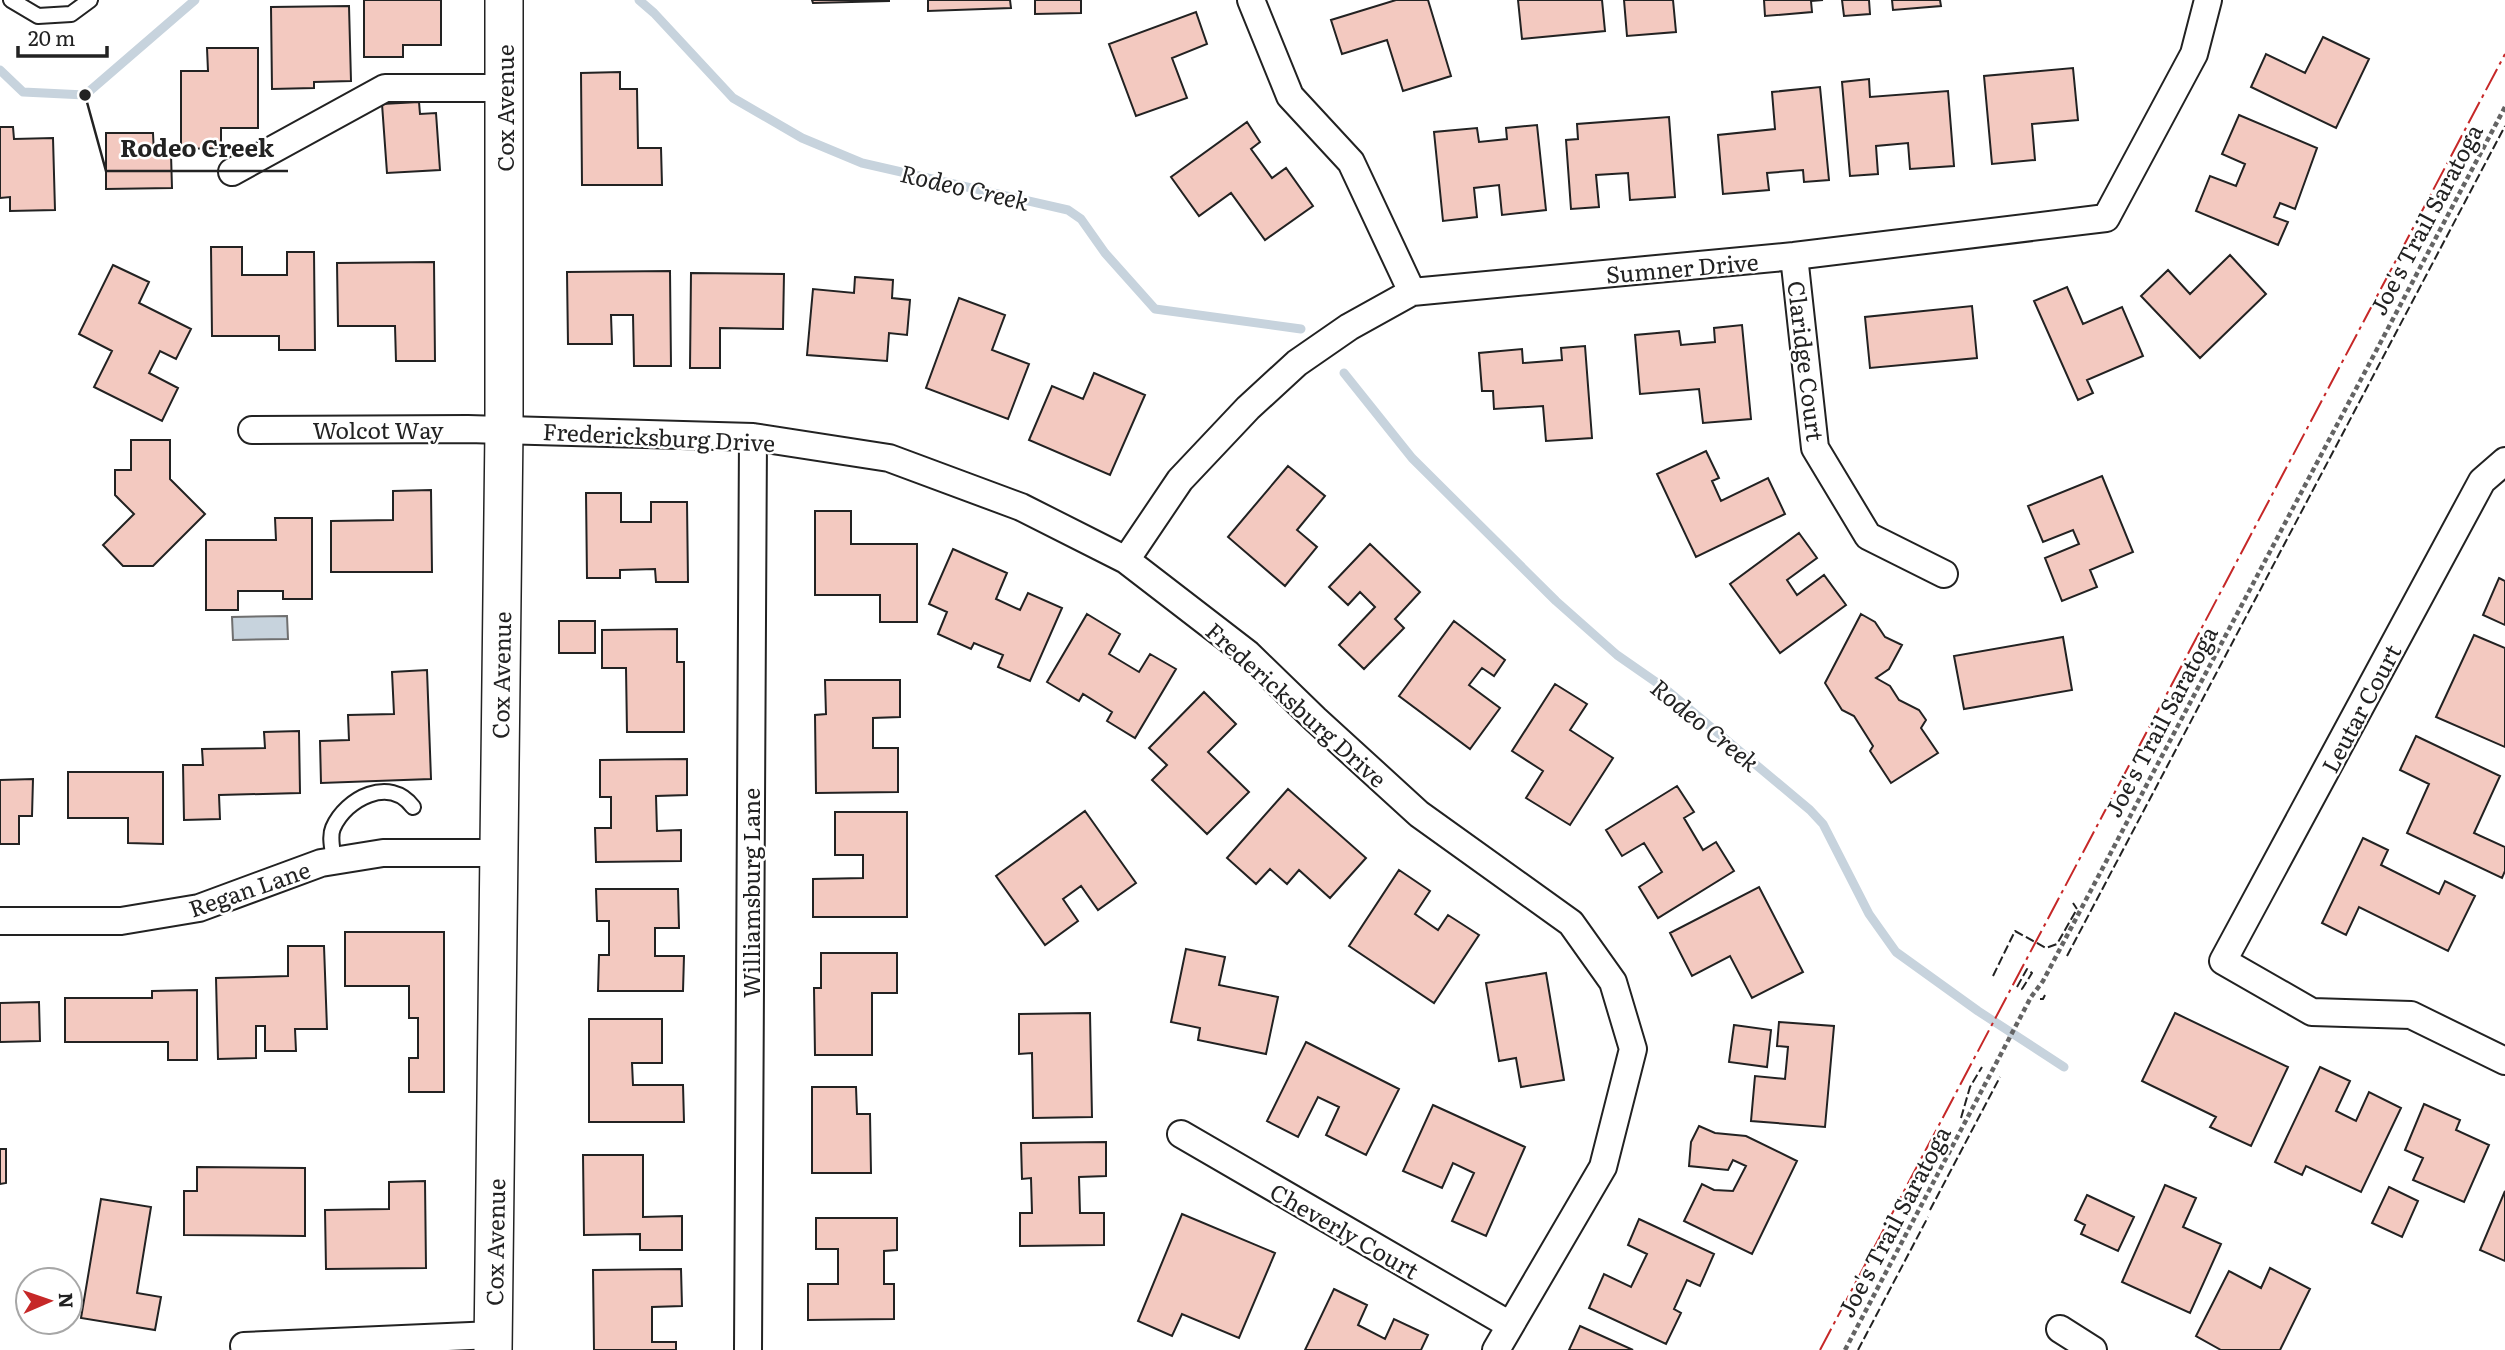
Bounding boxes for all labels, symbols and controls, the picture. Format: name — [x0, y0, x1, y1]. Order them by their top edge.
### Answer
scale bar — [18, 14, 107, 58]
text: 20 m — [28, 21, 75, 52]
street label: Cox Avenue — [487, 44, 521, 172]
street label: Joe's Trail Saratoga — [2360, 117, 2490, 321]
callout: Rodeo Creek — [106, 126, 288, 171]
text: Rodeo Creek — [120, 129, 275, 164]
water label: Rodeo Creek — [897, 154, 1034, 218]
street label: Sumner Drive — [1604, 243, 1760, 291]
street label: Claridge Court — [1780, 279, 1834, 444]
street label: Wolcot Way — [312, 412, 444, 446]
street label: Fredericksburg Drive — [542, 413, 776, 459]
street label: Cox Avenue — [482, 611, 518, 739]
street label: Fredericksburg Drive — [1199, 613, 1395, 795]
street label: Joe's Trail Saratoga — [2095, 619, 2225, 823]
street label: Leutar Court — [2312, 637, 2409, 778]
water label: Rodeo Creek — [1644, 669, 1769, 779]
street label: Williamsburg Lane — [733, 788, 767, 998]
street label: Regan Lane — [184, 851, 314, 925]
street label: Joe's Trail Saratoga — [1828, 1119, 1958, 1323]
street label: Cheverly Court — [1264, 1174, 1426, 1287]
street label: Cox Avenue — [476, 1178, 512, 1306]
north arrow — [14, 1266, 84, 1336]
text: N — [53, 1292, 81, 1309]

